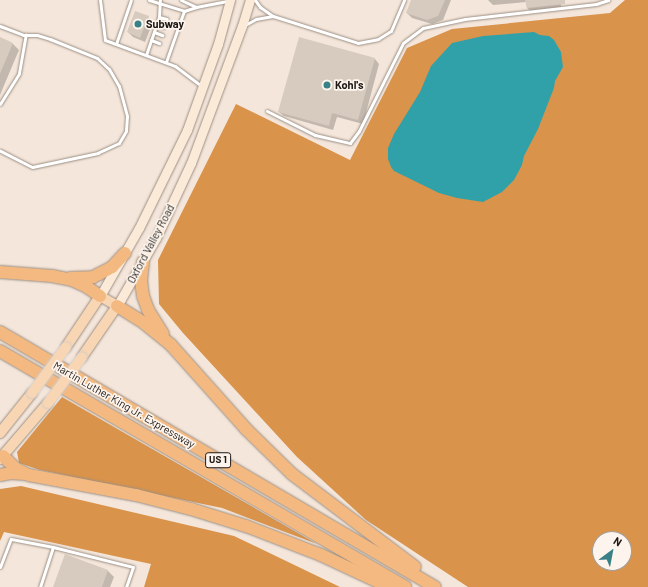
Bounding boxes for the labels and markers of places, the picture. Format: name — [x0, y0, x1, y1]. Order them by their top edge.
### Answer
place label: Subway — [146, 17, 184, 31]
marker: Subway — [133, 19, 143, 29]
place label: Kohl's — [335, 78, 363, 92]
marker: Kohl's — [322, 80, 332, 90]

